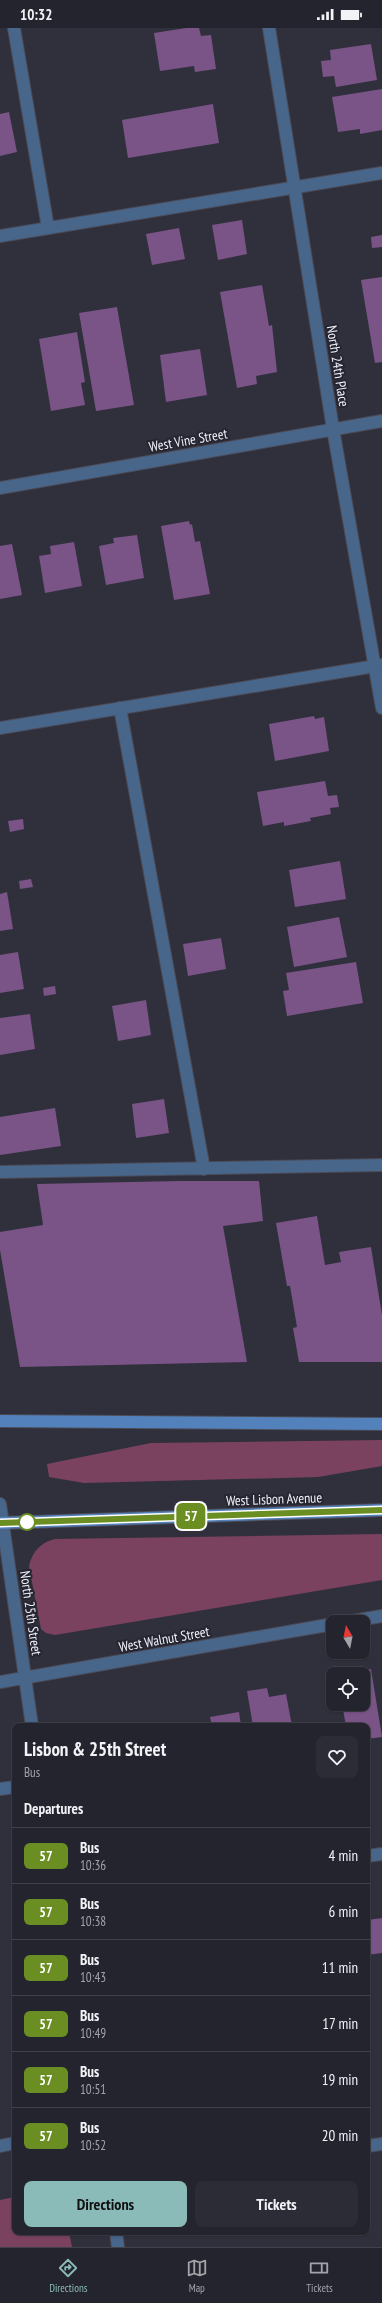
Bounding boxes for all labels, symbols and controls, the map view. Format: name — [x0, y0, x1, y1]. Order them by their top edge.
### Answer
text: 10:32 — [20, 5, 52, 24]
street label: North 24th Place — [323, 324, 353, 408]
street label: West Vine Street — [147, 424, 229, 456]
street label: West Lisbon Avenue — [226, 1488, 323, 1510]
line badge: 57 — [173, 1503, 209, 1529]
text: 57 — [184, 1507, 198, 1525]
unlabelled marker — [18, 1513, 36, 1531]
street label: North 25th Street — [16, 1570, 46, 1657]
north arrow — [326, 1615, 370, 1659]
map controls — [326, 1615, 370, 1711]
street label: West Walnut Street — [117, 1622, 211, 1656]
button: locate — [326, 1667, 370, 1711]
button: heart — [316, 1736, 358, 1778]
text: Lisbon & 25th Street — [24, 1737, 166, 1761]
text: Bus — [24, 1764, 40, 1781]
text: Departures — [24, 1799, 83, 1818]
text: Bus — [80, 1838, 99, 1857]
text: 4 min — [328, 1846, 358, 1865]
text: 57 — [39, 1847, 53, 1865]
text: 10:36 — [80, 1857, 106, 1874]
text: Bus — [80, 1894, 99, 1913]
text: 6 min — [328, 1902, 358, 1921]
text: 57 — [39, 1903, 53, 1921]
text: 10:38 — [80, 1913, 106, 1930]
text: Bus — [80, 1950, 99, 1969]
text: 11 min — [322, 1958, 358, 1977]
text: 57 — [39, 1959, 53, 1977]
text: 10:43 — [80, 1969, 106, 1986]
text: Bus — [80, 2006, 99, 2025]
text: 17 min — [322, 2014, 358, 2033]
text: 57 — [39, 2015, 53, 2033]
text: 10:49 — [80, 2025, 106, 2042]
text: Bus — [80, 2062, 99, 2081]
text: 19 min — [322, 2070, 358, 2089]
text: 57 — [39, 2071, 53, 2089]
text: 10:51 — [80, 2081, 106, 2098]
text: Bus — [80, 2118, 99, 2137]
text: 20 min — [322, 2126, 358, 2145]
text: 57 — [39, 2127, 53, 2145]
text: 10:52 — [80, 2137, 106, 2154]
button: Directions — [24, 2181, 187, 2227]
button: Tickets — [195, 2181, 358, 2227]
tab: Directions — [49, 2257, 87, 2295]
tab: Map — [186, 2257, 208, 2295]
tab: Tickets — [306, 2257, 333, 2295]

